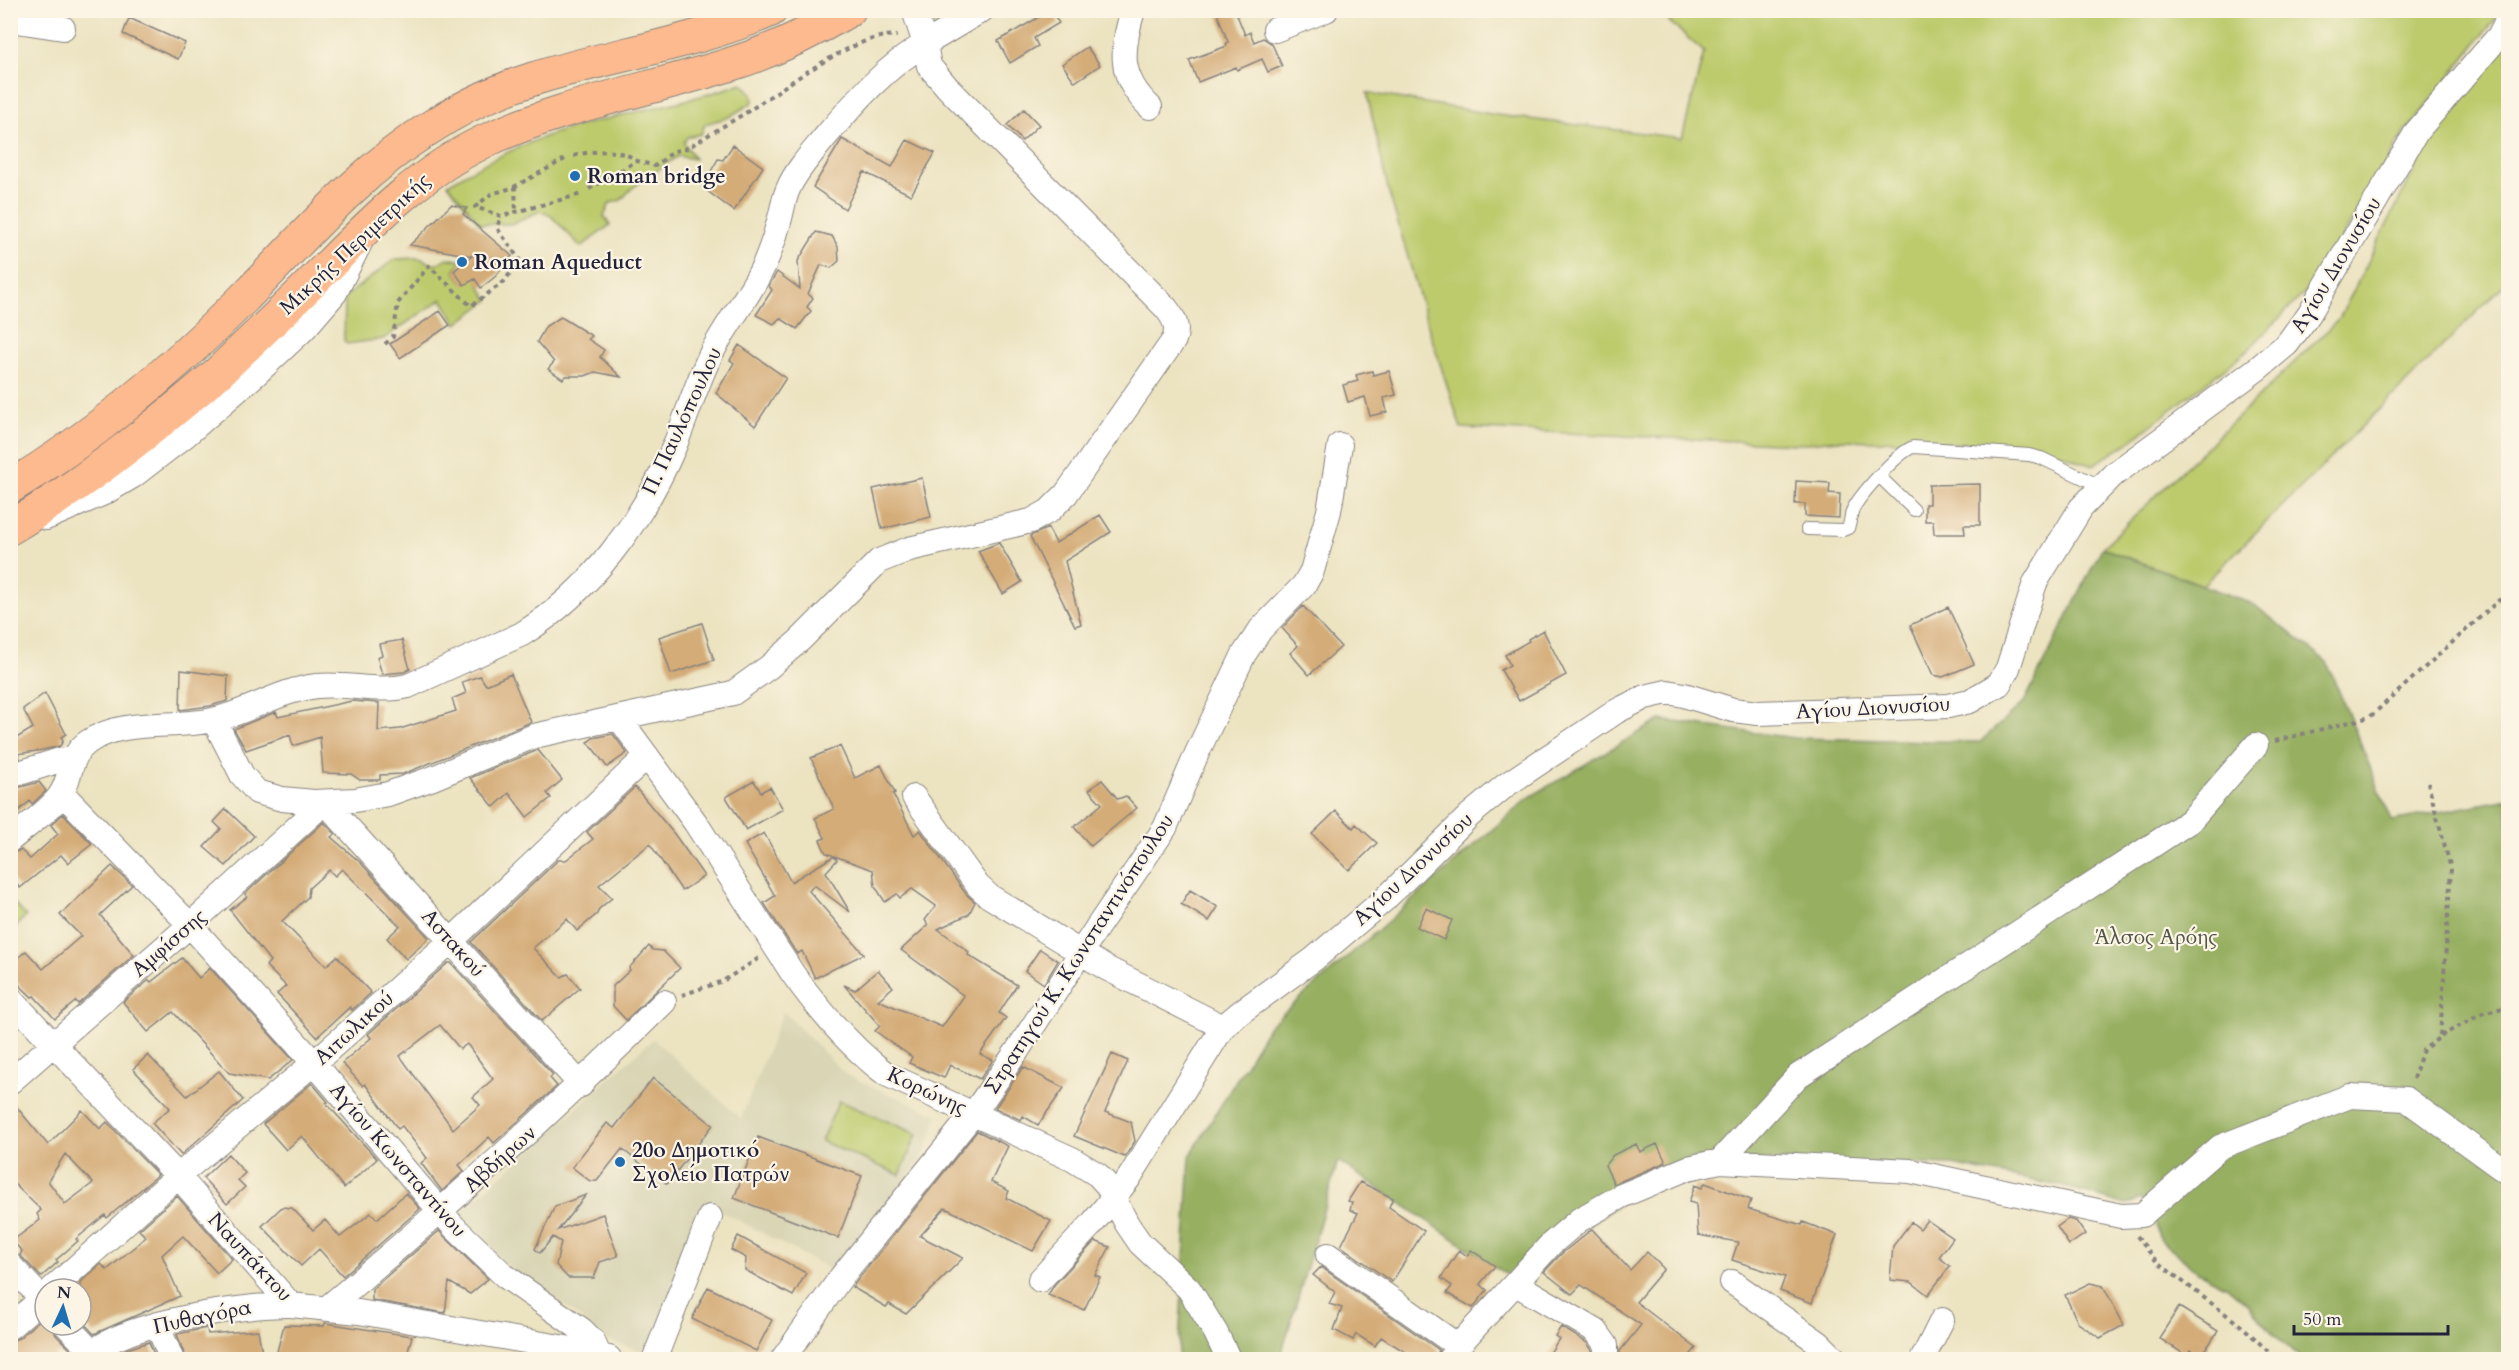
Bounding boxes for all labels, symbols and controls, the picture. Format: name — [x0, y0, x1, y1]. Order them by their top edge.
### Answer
place label: Roman bridge — [587, 162, 726, 191]
street label: Μικρής Περιμετρικής — [273, 166, 437, 322]
marker: Roman bridge — [568, 169, 582, 183]
street label: Αγίου Διονυσίου — [2284, 191, 2388, 339]
place label: Roman Aqueduct — [474, 248, 643, 277]
marker: Roman Aqueduct — [455, 255, 469, 269]
street label: Π. Παυλόπουλου — [635, 342, 729, 500]
street label: Αγίου Διονυσίου — [1795, 689, 1951, 727]
street label: Αγίου Διονυσίου — [1347, 806, 1479, 932]
street label: Στρατηγού Κ. Κωνσταντινόπουλου — [977, 808, 1181, 1100]
street label: Αμφίσσης — [125, 902, 213, 984]
street label: Αστακού — [414, 902, 492, 984]
park label: Άλσος Αρόης — [2095, 923, 2217, 952]
street label: Αιτωλικού — [308, 984, 400, 1072]
street label: Κορώνης — [882, 1060, 972, 1122]
street label: Αγίου Κωνσταντίνου — [323, 1077, 473, 1243]
street label: Αβδήρων — [457, 1119, 543, 1199]
place label: 20ο Δημοτικό Σχολείο Πατρών — [632, 1136, 790, 1189]
marker: 20ο Δημοτικό Σχολείο Πατρών — [613, 1155, 627, 1169]
street label: Ναυπάκτου — [201, 1206, 299, 1308]
north arrow — [33, 1277, 93, 1337]
text: N — [56, 1282, 72, 1304]
street label: Πυθαγόρα — [150, 1292, 254, 1342]
scale bar — [2294, 1298, 2448, 1336]
text: 50 m — [2303, 1307, 2342, 1332]

